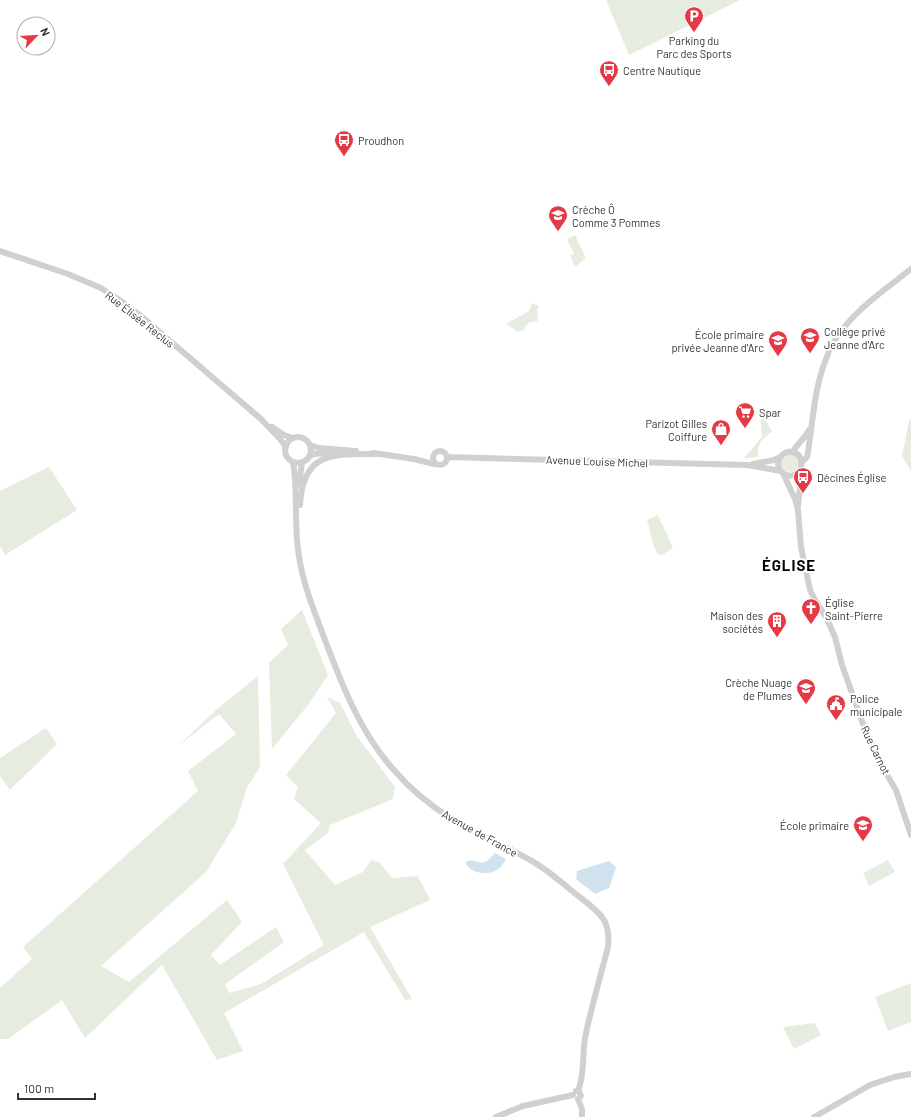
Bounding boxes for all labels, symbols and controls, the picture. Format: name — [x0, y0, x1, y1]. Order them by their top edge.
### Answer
parking icon: Parking du Parc des Sports — [683, 5, 705, 33]
north arrow — [16, 16, 56, 56]
text: N — [38, 25, 53, 38]
place label: Parking du Parc des Sports — [656, 34, 732, 60]
bus stop icon: Centre Nautique — [598, 59, 620, 87]
place label: Centre Nautique — [623, 64, 701, 77]
bus stop icon: Proudhon — [333, 129, 355, 157]
place label: Proudhon — [358, 134, 404, 147]
place label: Crèche Ô Comme 3 Pommes — [572, 203, 660, 229]
school or university icon: Crèche Ô Comme 3 Pommes — [547, 204, 569, 232]
street label: Rue Élisée Reclus — [103, 288, 177, 350]
place label: Collège privé Jeanne d'Arc — [824, 325, 885, 351]
school or university icon: Collège privé Jeanne d'Arc — [799, 326, 821, 354]
place label: École primaire privée Jeanne d'Arc — [671, 328, 764, 354]
school or university icon: École primaire privée Jeanne d'Arc — [767, 329, 789, 357]
supermarket icon: Spar — [734, 401, 756, 429]
place label: Spar — [759, 406, 781, 419]
place label: Parizot Gilles Coiffure — [645, 417, 707, 443]
shop icon: Parizot Gilles Coiffure — [710, 418, 732, 446]
street label: Avenue Louise Michel — [546, 453, 648, 469]
bus stop icon: Décines Église — [792, 466, 814, 494]
place label: Décines Église — [817, 471, 886, 484]
district label: ÉGLISE — [762, 556, 816, 574]
place label: Église Saint-Pierre — [825, 596, 883, 622]
church icon: Église Saint-Pierre — [800, 597, 822, 625]
place label: Maison des sociétés — [710, 609, 763, 635]
building icon: Maison des sociétés — [766, 610, 788, 638]
place label: Crèche Nuage de Plumes — [725, 676, 792, 702]
school or university icon: Crèche Nuage de Plumes — [795, 677, 817, 705]
place label: Police municipale — [850, 692, 902, 718]
public building icon: Police municipale — [825, 693, 847, 721]
street label: Rue Carnot — [859, 723, 893, 777]
street label: Avenue de France — [440, 807, 520, 859]
school or university icon: École primaire — [852, 814, 874, 842]
place label: École primaire — [780, 819, 849, 832]
scale bar — [18, 1075, 95, 1101]
text: 100 m — [24, 1081, 54, 1095]

